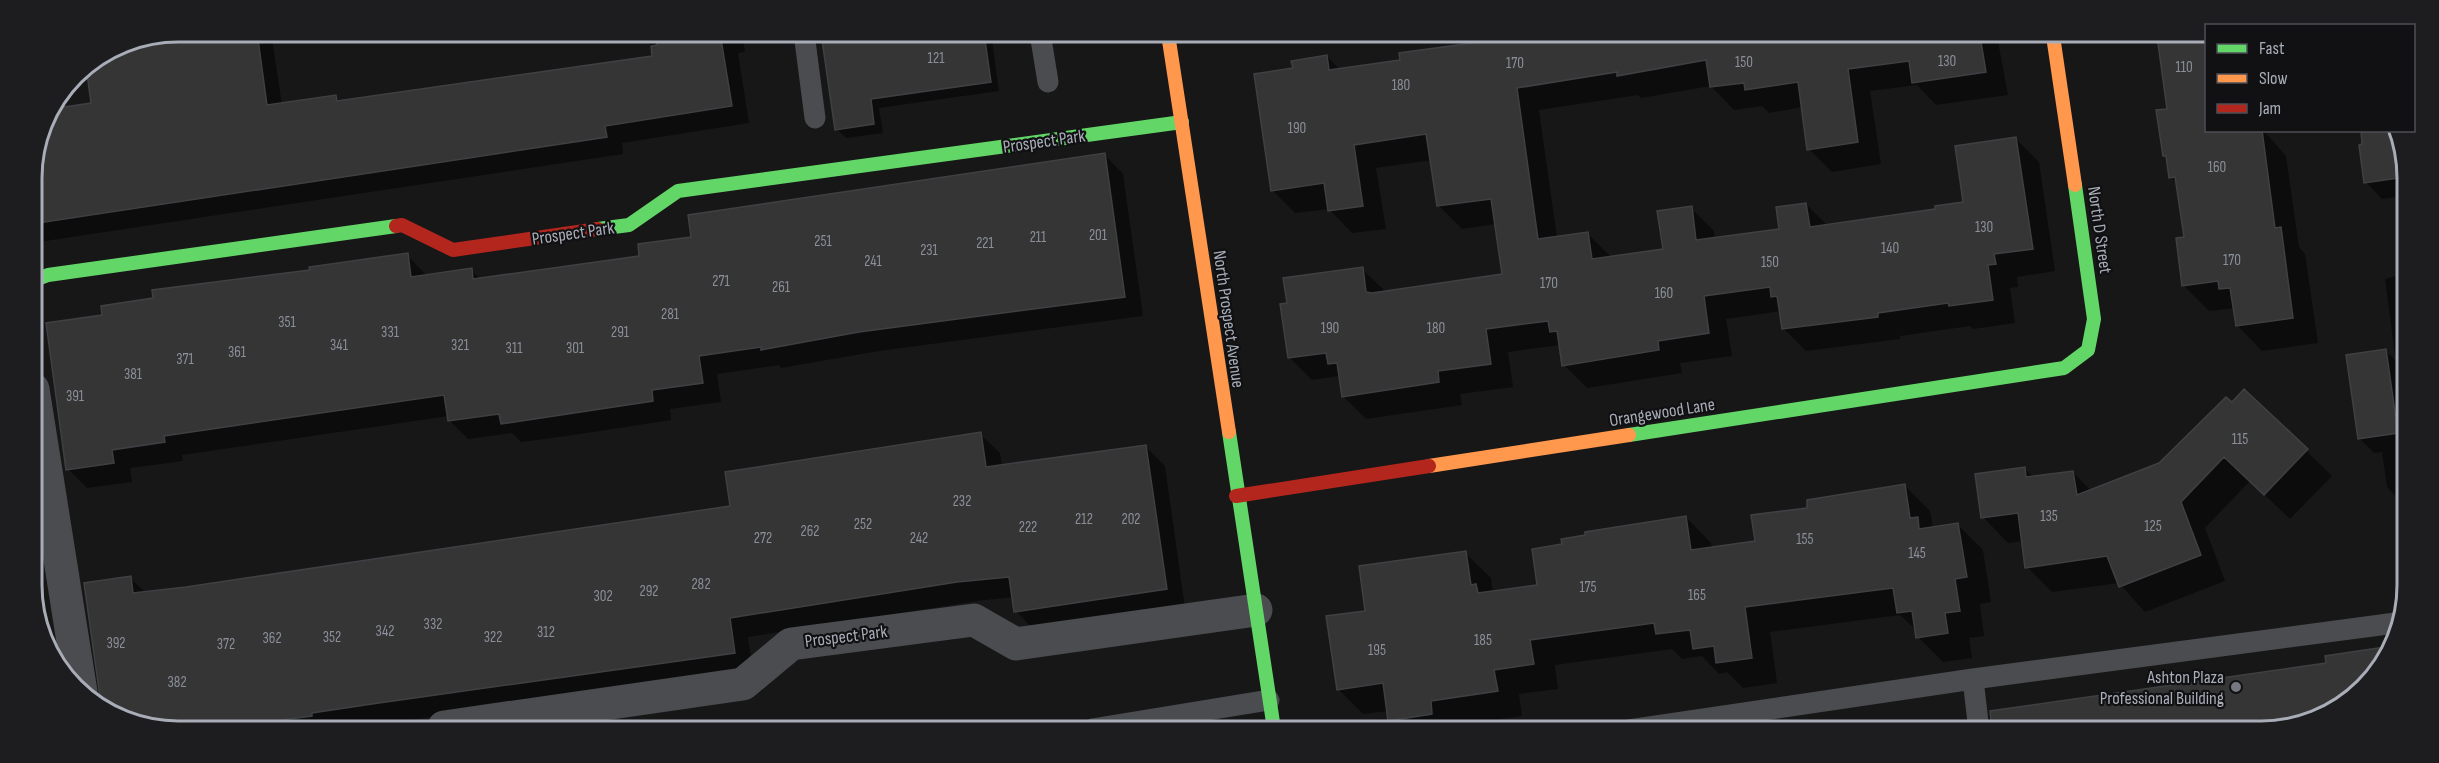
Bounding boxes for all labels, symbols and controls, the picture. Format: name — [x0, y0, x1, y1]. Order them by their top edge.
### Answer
legend — [2205, 24, 2415, 132]
text: Fast — [2259, 38, 2285, 59]
house number: 121 — [928, 49, 945, 68]
house number: 130 — [1938, 52, 1956, 71]
house number: 150 — [1735, 53, 1753, 72]
house number: 170 — [1506, 54, 1524, 73]
house number: 110 — [2175, 58, 2193, 77]
text: Slow — [2259, 68, 2288, 89]
house number: 180 — [1392, 76, 1410, 95]
text: Jam — [2258, 98, 2281, 119]
house number: 190 — [1288, 119, 1306, 138]
street label: Prospect Park — [1002, 125, 1087, 158]
house number: 160 — [2208, 158, 2226, 177]
street label: North D Street — [2083, 185, 2116, 275]
street label: Prospect Park — [531, 217, 616, 250]
house number: 130 — [1975, 218, 1993, 237]
house number: 201 — [1089, 226, 1108, 245]
house number: 211 — [1030, 228, 1047, 247]
house number: 251 — [814, 232, 832, 251]
house number: 221 — [976, 234, 995, 253]
house number: 140 — [1881, 239, 1899, 258]
house number: 231 — [920, 241, 939, 260]
street label: North Prospect Avenue — [1208, 249, 1249, 389]
house number: 170 — [2223, 251, 2241, 270]
house number: 241 — [864, 252, 883, 271]
house number: 150 — [1761, 253, 1779, 272]
house number: 271 — [712, 272, 730, 291]
house number: 170 — [1540, 274, 1558, 293]
house number: 261 — [772, 278, 791, 297]
house number: 160 — [1655, 284, 1673, 303]
house number: 281 — [661, 305, 680, 324]
house number: 351 — [278, 313, 297, 332]
house number: 190 — [1321, 319, 1339, 338]
house number: 180 — [1427, 319, 1445, 338]
house number: 331 — [381, 323, 400, 342]
house number: 291 — [611, 323, 630, 342]
house number: 341 — [330, 336, 349, 355]
house number: 321 — [451, 336, 470, 355]
house number: 311 — [506, 339, 523, 358]
house number: 301 — [566, 339, 585, 358]
house number: 361 — [228, 343, 247, 362]
house number: 371 — [176, 350, 195, 369]
house number: 381 — [124, 365, 143, 384]
house number: 391 — [66, 387, 85, 406]
street label: Orangewood Lane — [1608, 394, 1716, 431]
house number: 115 — [2232, 430, 2248, 449]
house number: 232 — [953, 492, 971, 511]
house number: 135 — [2040, 507, 2058, 526]
house number: 212 — [1075, 510, 1093, 529]
house number: 202 — [1121, 510, 1141, 529]
house number: 252 — [854, 515, 872, 534]
house number: 125 — [2144, 517, 2162, 536]
house number: 222 — [1019, 518, 1037, 537]
house number: 262 — [800, 522, 820, 541]
house number: 272 — [754, 529, 772, 548]
house number: 242 — [910, 529, 928, 548]
house number: 155 — [1796, 530, 1814, 549]
house number: 145 — [1908, 544, 1926, 563]
house number: 282 — [691, 575, 711, 594]
house number: 175 — [1579, 578, 1597, 597]
house number: 292 — [639, 582, 659, 601]
house number: 165 — [1688, 586, 1706, 605]
house number: 302 — [593, 587, 613, 606]
house number: 332 — [424, 615, 442, 634]
street label: Prospect Park — [804, 621, 889, 652]
house number: 342 — [376, 622, 394, 641]
house number: 312 — [537, 623, 555, 642]
house number: 352 — [323, 628, 341, 647]
house number: 322 — [484, 628, 502, 647]
house number: 362 — [262, 629, 282, 648]
house number: 185 — [1474, 631, 1492, 650]
house number: 392 — [106, 634, 126, 653]
house number: 372 — [217, 635, 235, 654]
house number: 195 — [1368, 641, 1386, 660]
place label: Ashton Plaza Professional Building — [2100, 667, 2224, 709]
house number: 382 — [167, 673, 187, 692]
marker: Ashton Plaza Professional Building — [2229, 680, 2243, 694]

